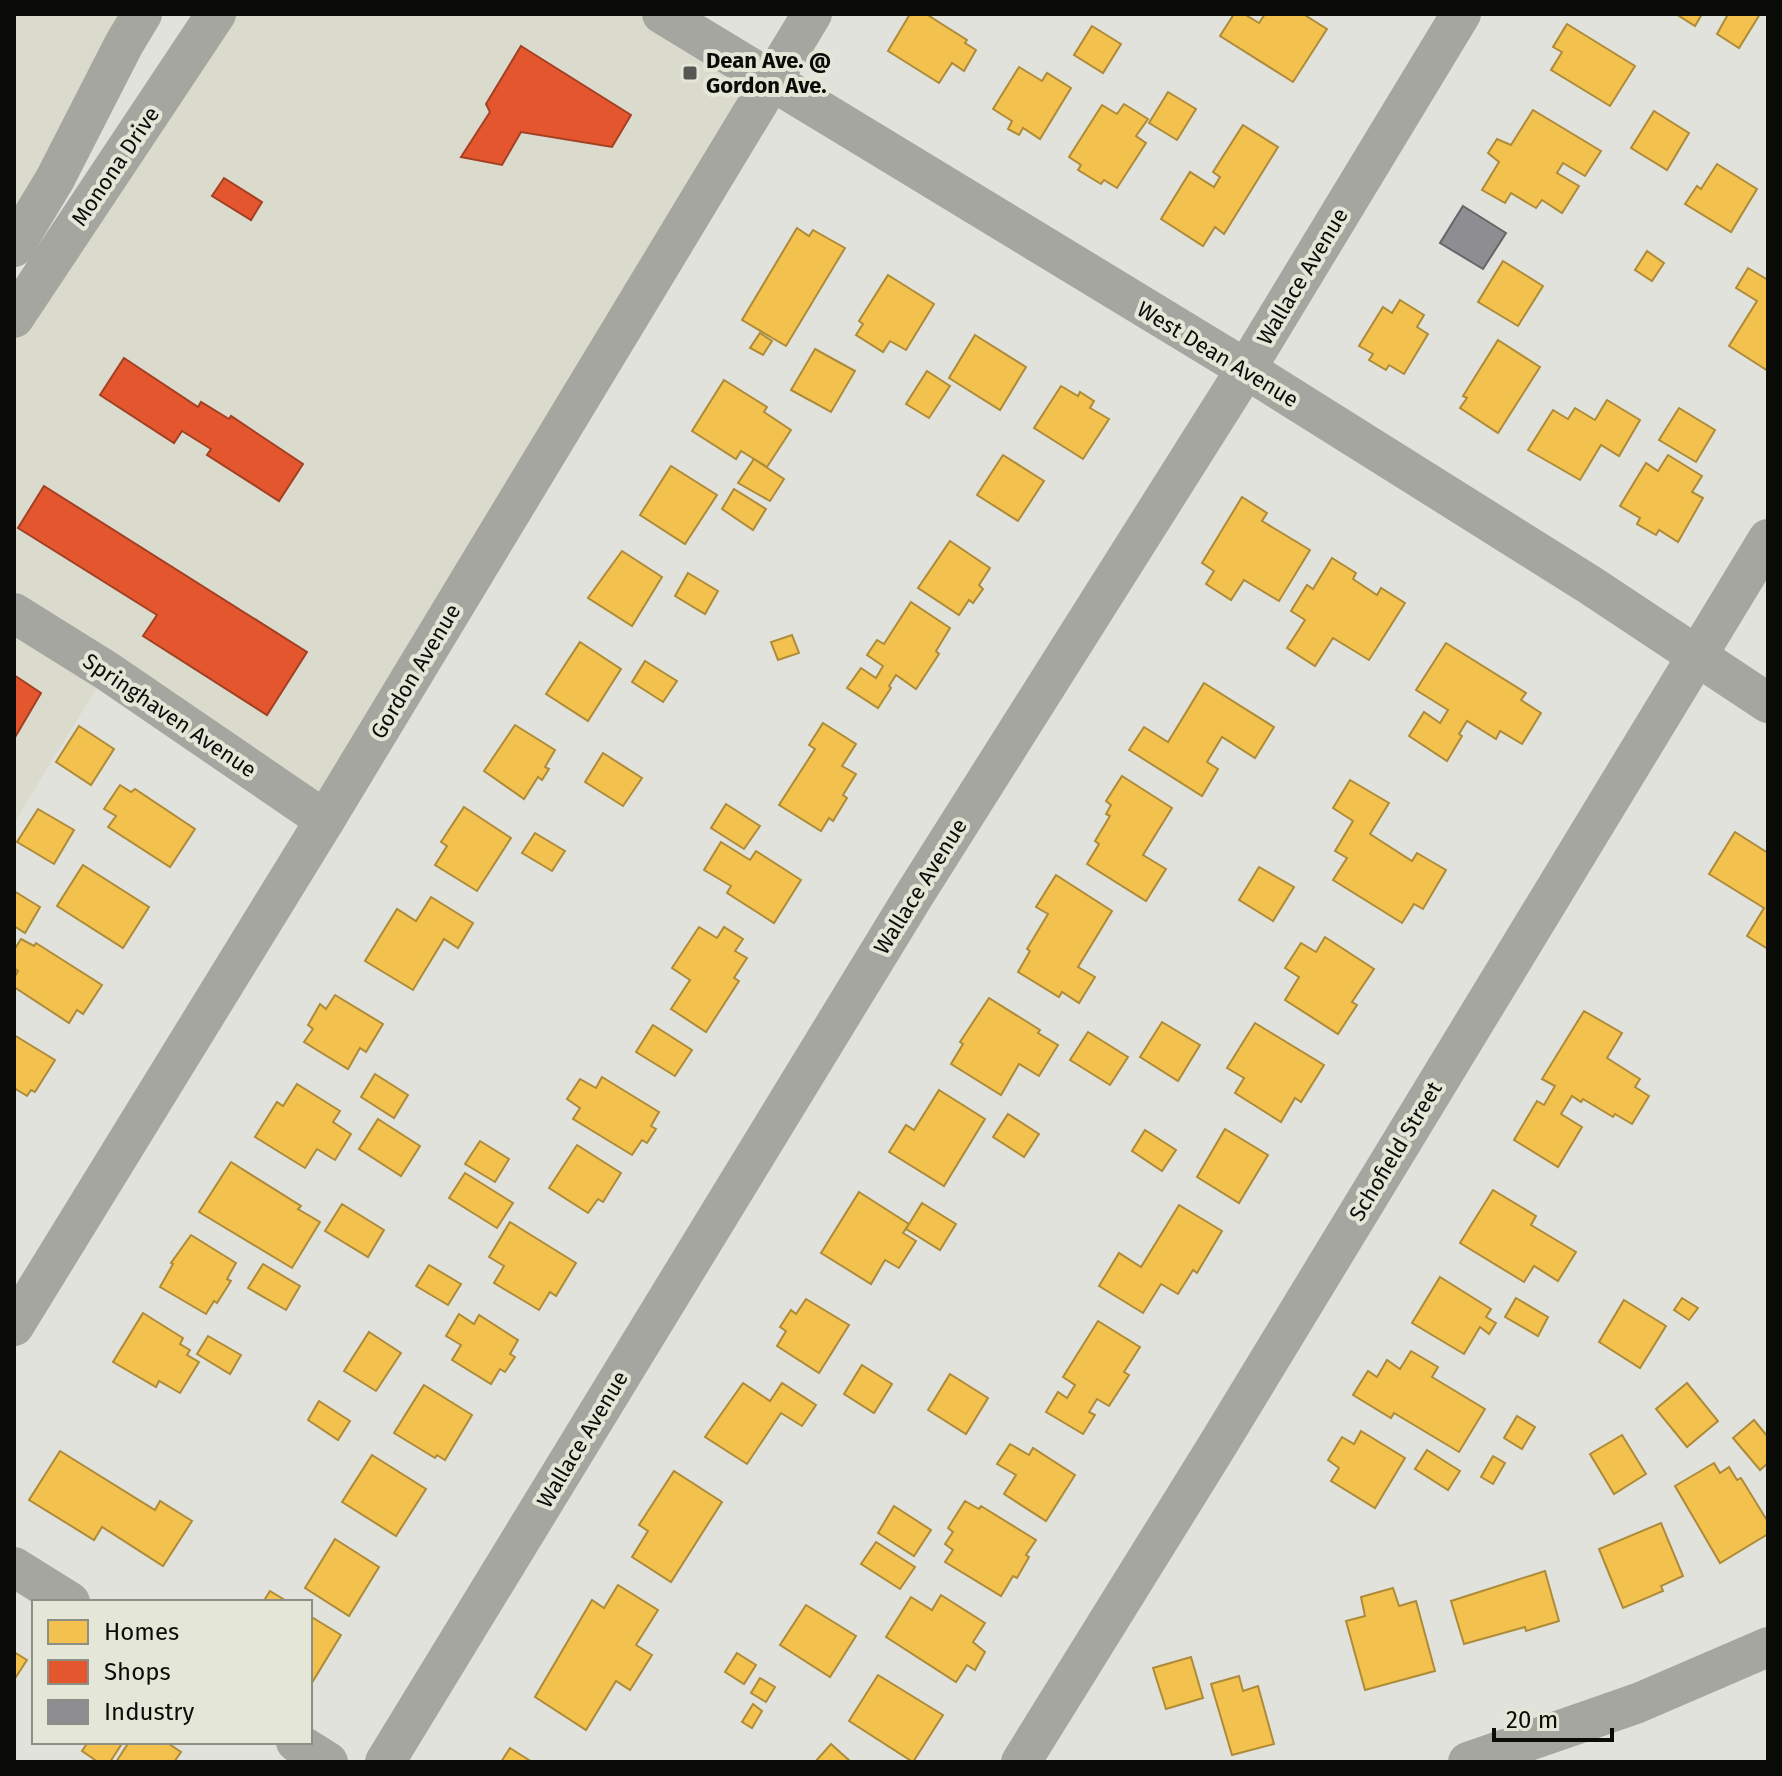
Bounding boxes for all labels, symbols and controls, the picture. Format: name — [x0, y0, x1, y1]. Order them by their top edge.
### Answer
place label: Dean Ave. @ Gordon Ave. — [706, 47, 831, 99]
marker: Dean Ave. @ Gordon Ave. — [681, 64, 699, 82]
street label: Monona Drive — [66, 102, 165, 231]
street label: Wallace Avenue — [1251, 203, 1354, 350]
street label: West Dean Avenue — [1132, 296, 1303, 413]
street label: Gordon Avenue — [365, 599, 466, 743]
street label: Springhaven Avenue — [78, 647, 261, 783]
street label: Wallace Avenue — [868, 813, 973, 959]
street label: Schofield Street — [1343, 1077, 1448, 1226]
street label: Wallace Avenue — [531, 1366, 634, 1513]
legend — [32, 1600, 312, 1744]
text: Homes — [104, 1618, 179, 1646]
text: Shops — [104, 1658, 171, 1686]
scale bar — [1494, 1692, 1612, 1742]
text: Industry — [104, 1698, 195, 1726]
text: 20 m — [1506, 1706, 1558, 1734]

